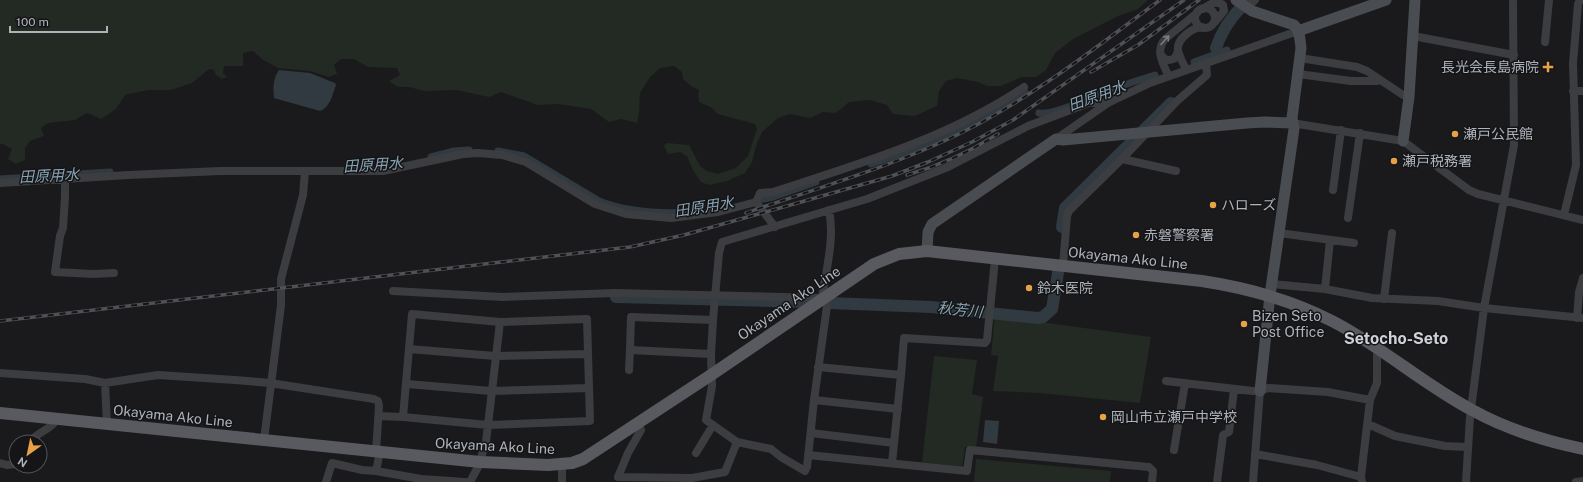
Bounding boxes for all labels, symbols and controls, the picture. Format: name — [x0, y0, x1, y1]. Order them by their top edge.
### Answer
scale bar — [10, 8, 107, 34]
text: 100 m — [16, 15, 49, 29]
one-way arrow — [1160, 35, 1169, 45]
place label: 長光会長島病院 — [1441, 59, 1539, 75]
marker: 長光会長島病院 — [1542, 61, 1554, 73]
water label: 田原用水 — [1066, 77, 1130, 114]
place label: 瀬戸公民館 — [1463, 126, 1533, 142]
marker: 瀬戸公民館 — [1450, 129, 1460, 139]
place label: 瀬戸税務署 — [1402, 153, 1472, 169]
water label: 田原用水 — [342, 154, 405, 175]
marker: 瀬戸税務署 — [1389, 156, 1399, 166]
water label: 田原用水 — [19, 165, 81, 186]
water label: 田原用水 — [673, 193, 737, 220]
place label: ハローズ — [1221, 197, 1276, 213]
marker: ハローズ — [1208, 200, 1218, 210]
place label: 赤磐警察署 — [1144, 227, 1214, 243]
marker: 赤磐警察署 — [1131, 230, 1141, 240]
street label: Okayama Ako Line — [1067, 244, 1189, 272]
street label: Okayama Ako Line — [735, 263, 843, 343]
place label: 鈴木医院 — [1037, 280, 1093, 296]
marker: 鈴木医院 — [1024, 283, 1034, 293]
water label: 秋芳川 — [937, 299, 985, 321]
place label: Bizen Seto Post Office — [1252, 308, 1324, 340]
marker: Bizen Seto Post Office — [1239, 319, 1249, 329]
district label: Setocho-Seto — [1344, 329, 1448, 348]
street label: Okayama Ako Line — [112, 402, 234, 430]
place label: 岡山市立瀬戸中学校 — [1111, 409, 1237, 425]
marker: 岡山市立瀬戸中学校 — [1098, 412, 1108, 422]
north arrow — [8, 434, 48, 474]
street label: Okayama Ako Line — [435, 435, 555, 457]
text: N — [16, 455, 29, 470]

